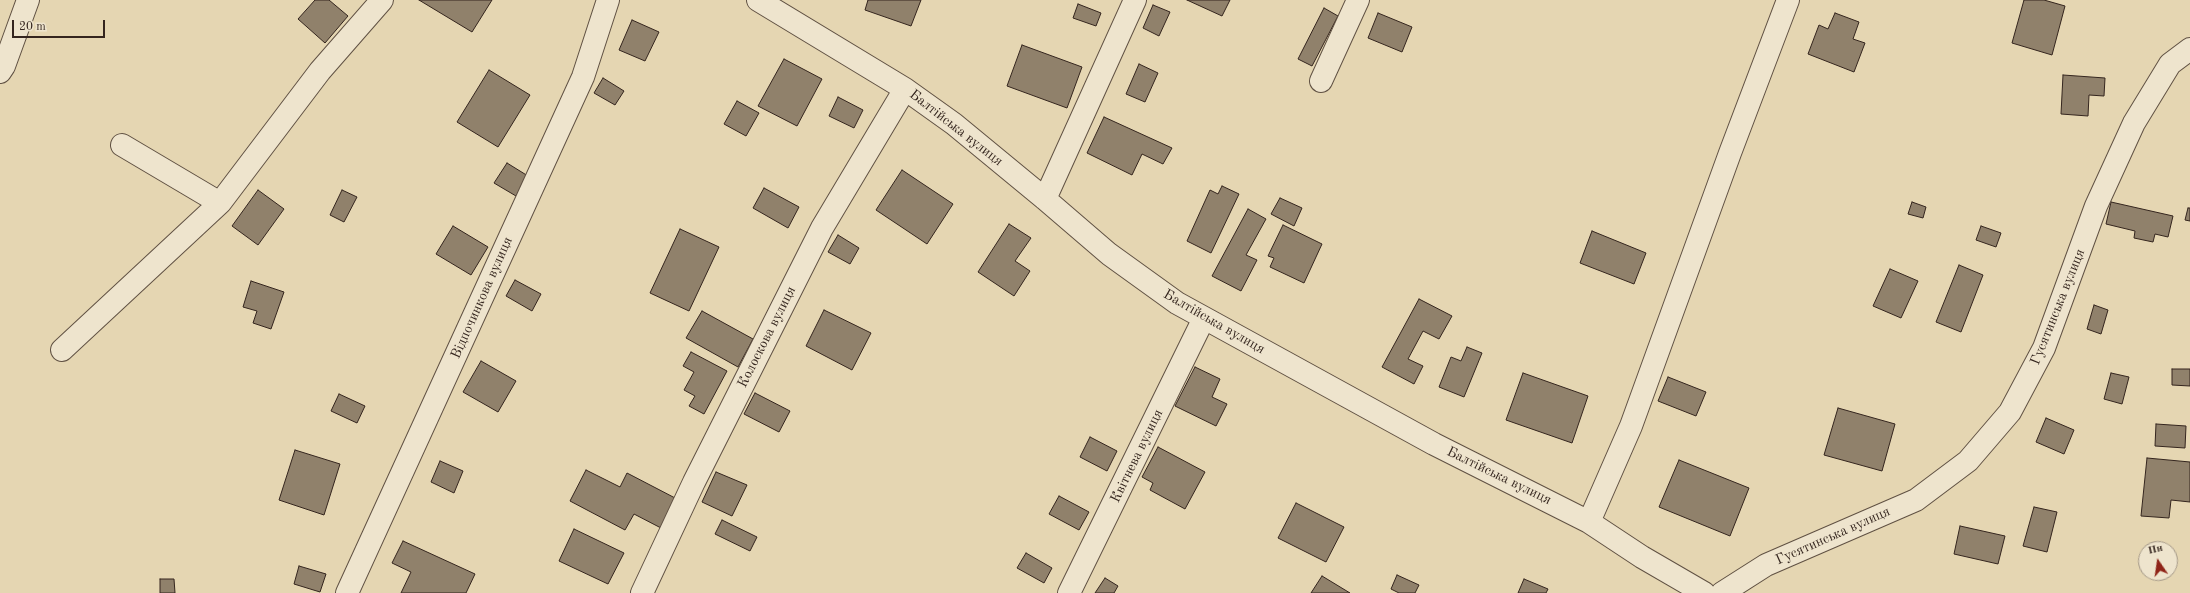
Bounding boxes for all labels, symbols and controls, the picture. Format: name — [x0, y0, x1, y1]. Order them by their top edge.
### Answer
scale bar — [14, 12, 107, 38]
text: 20 m — [19, 21, 46, 33]
street label: Балтійська вулиця — [906, 86, 1006, 170]
street label: Відпочинкова вулиця — [448, 234, 516, 362]
street label: Гусятинська вулиця — [2027, 247, 2089, 367]
street label: Колоскова вулиця — [734, 283, 800, 391]
street label: Балтійська вулиця — [1160, 286, 1268, 358]
street label: Квітнева вулиця — [1107, 407, 1167, 505]
street label: Балтійська вулиця — [1444, 443, 1554, 509]
street label: Гусятинська вулиця — [1773, 503, 1893, 569]
north arrow — [2138, 541, 2178, 581]
text: Пн — [2147, 543, 2164, 557]

